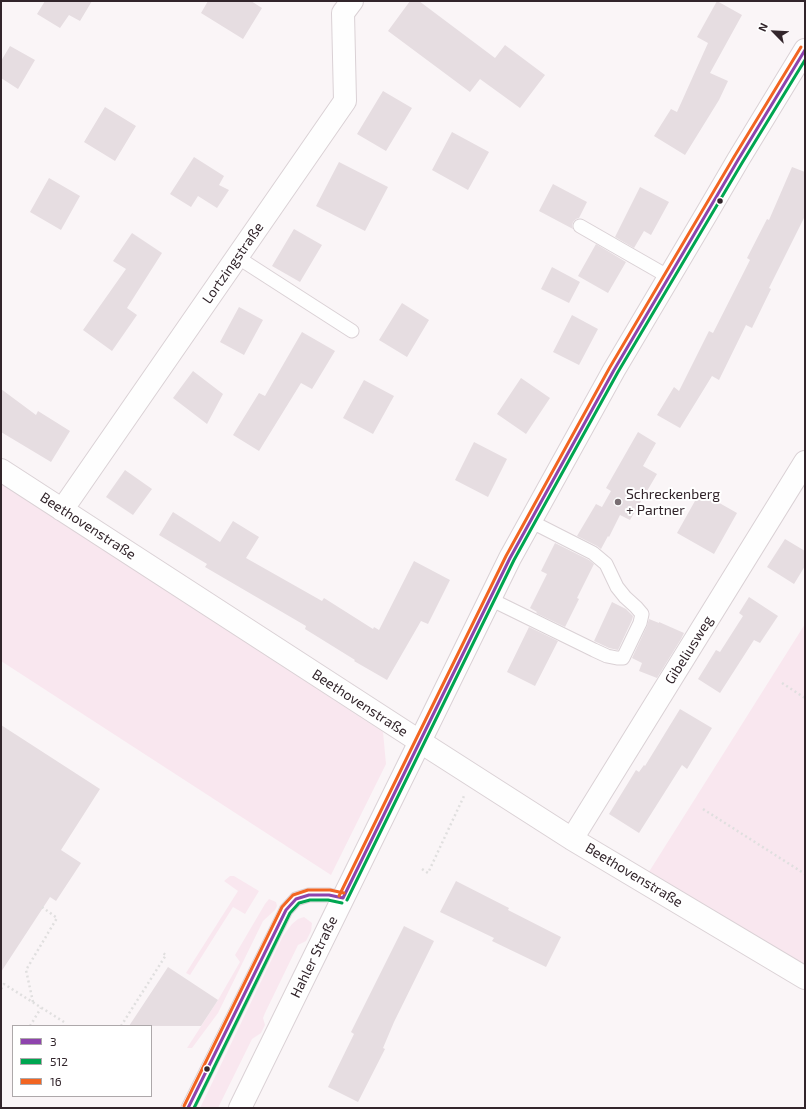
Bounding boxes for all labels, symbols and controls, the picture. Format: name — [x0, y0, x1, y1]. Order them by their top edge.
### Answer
north arrow — [754, 12, 794, 52]
text: N — [755, 21, 770, 33]
unlabelled marker — [715, 196, 725, 206]
street label: Lortzingstraße — [199, 219, 267, 307]
place label: Schreckenberg + Partner — [626, 486, 720, 518]
street label: Beethovenstraße — [37, 489, 139, 563]
marker: Schreckenberg + Partner — [613, 497, 623, 507]
street label: Gibeliusweg — [661, 613, 717, 687]
street label: Beethovenstraße — [309, 666, 411, 740]
street label: Beethovenstraße — [582, 839, 686, 911]
street label: Hahler Straße — [287, 913, 341, 1001]
legend — [12, 1025, 152, 1097]
text: 3 — [50, 1034, 57, 1048]
text: 512 — [50, 1054, 68, 1068]
unlabelled marker — [202, 1064, 212, 1074]
text: 16 — [50, 1074, 62, 1088]

